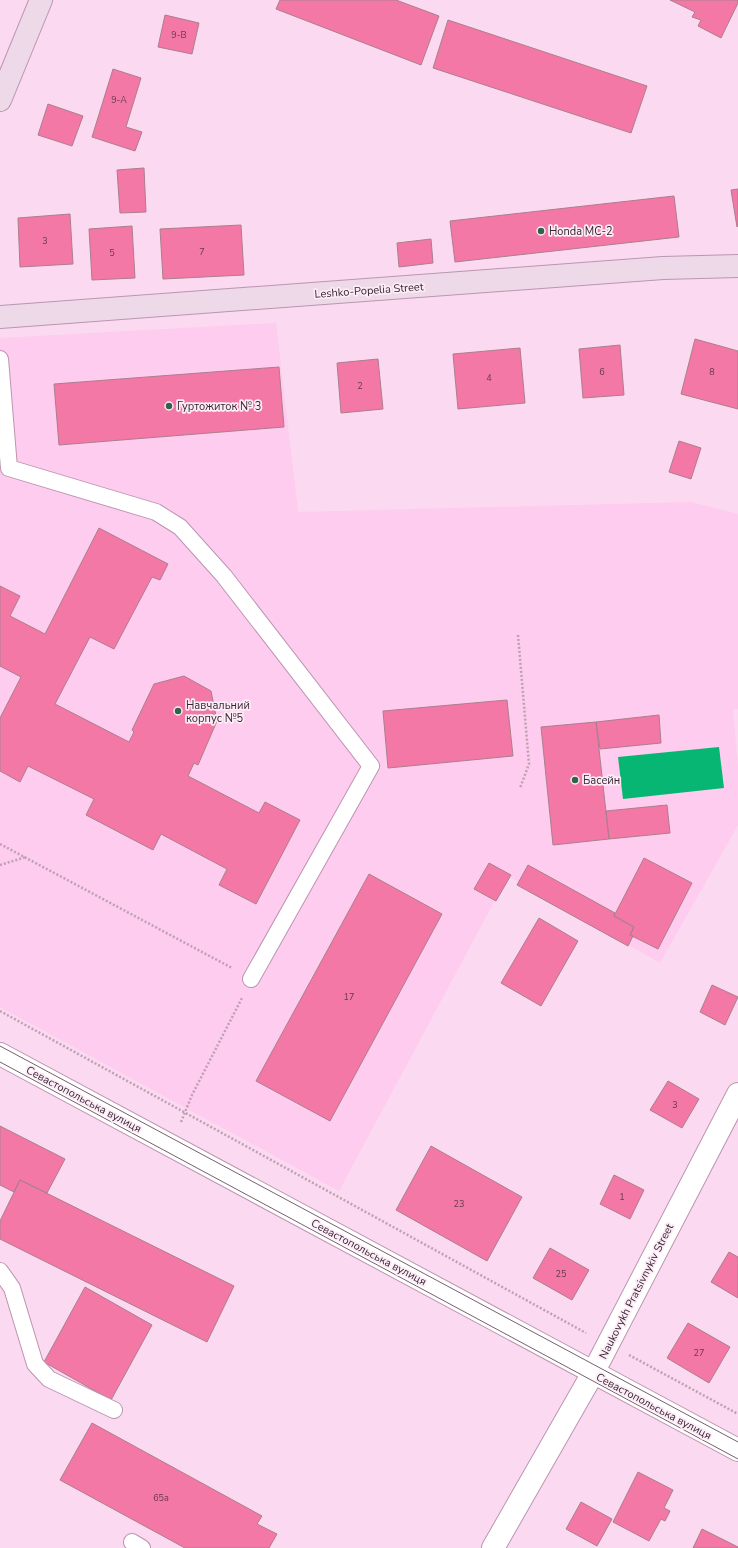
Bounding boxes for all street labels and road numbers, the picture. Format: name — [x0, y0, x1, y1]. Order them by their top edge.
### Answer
street label: Leshko-Popelia Street — [314, 279, 424, 302]
street label: Севастопольська вулиця — [23, 1063, 144, 1136]
street label: Севастопольська вулиця — [308, 1216, 429, 1289]
street label: Naukovykh Pratsivnykiv Street — [596, 1221, 677, 1361]
street label: Севастопольська вулиця — [593, 1370, 714, 1443]

